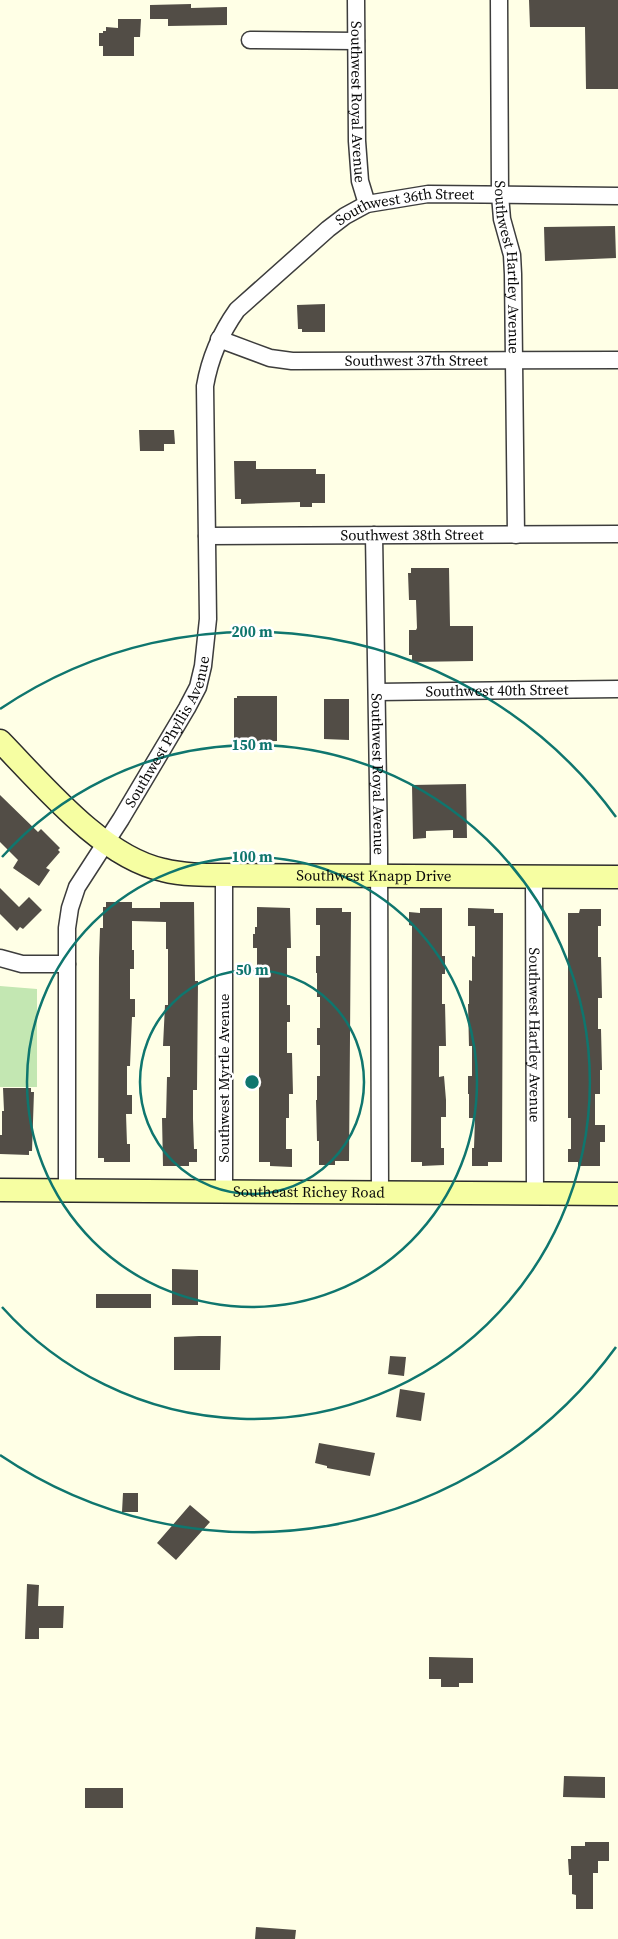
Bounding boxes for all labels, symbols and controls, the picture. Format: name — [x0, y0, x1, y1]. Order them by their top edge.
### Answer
street label: Southwest Royal Avenue — [346, 21, 371, 184]
street label: Southwest Hartley Avenue — [490, 181, 525, 354]
street label: Southwest 36th Street — [330, 183, 474, 230]
street label: Southwest 37th Street — [345, 349, 488, 371]
street label: Southwest 38th Street — [340, 524, 484, 545]
text: 200 m — [231, 621, 273, 642]
street label: Southwest Phyllis Avenue — [119, 655, 214, 811]
street label: Southwest 40th Street — [425, 679, 569, 701]
street label: Southwest Royal Avenue — [367, 693, 390, 855]
text: 150 m — [231, 734, 273, 755]
text: 100 m — [231, 846, 273, 867]
street label: Southwest Knapp Drive — [296, 864, 452, 886]
street label: Southwest Hartley Avenue — [524, 948, 546, 1123]
text: 50 m — [235, 959, 269, 980]
street label: Southwest Myrtle Avenue — [213, 993, 234, 1162]
centre of rings — [243, 1073, 261, 1091]
street label: Southeast Richey Road — [233, 1181, 385, 1202]

